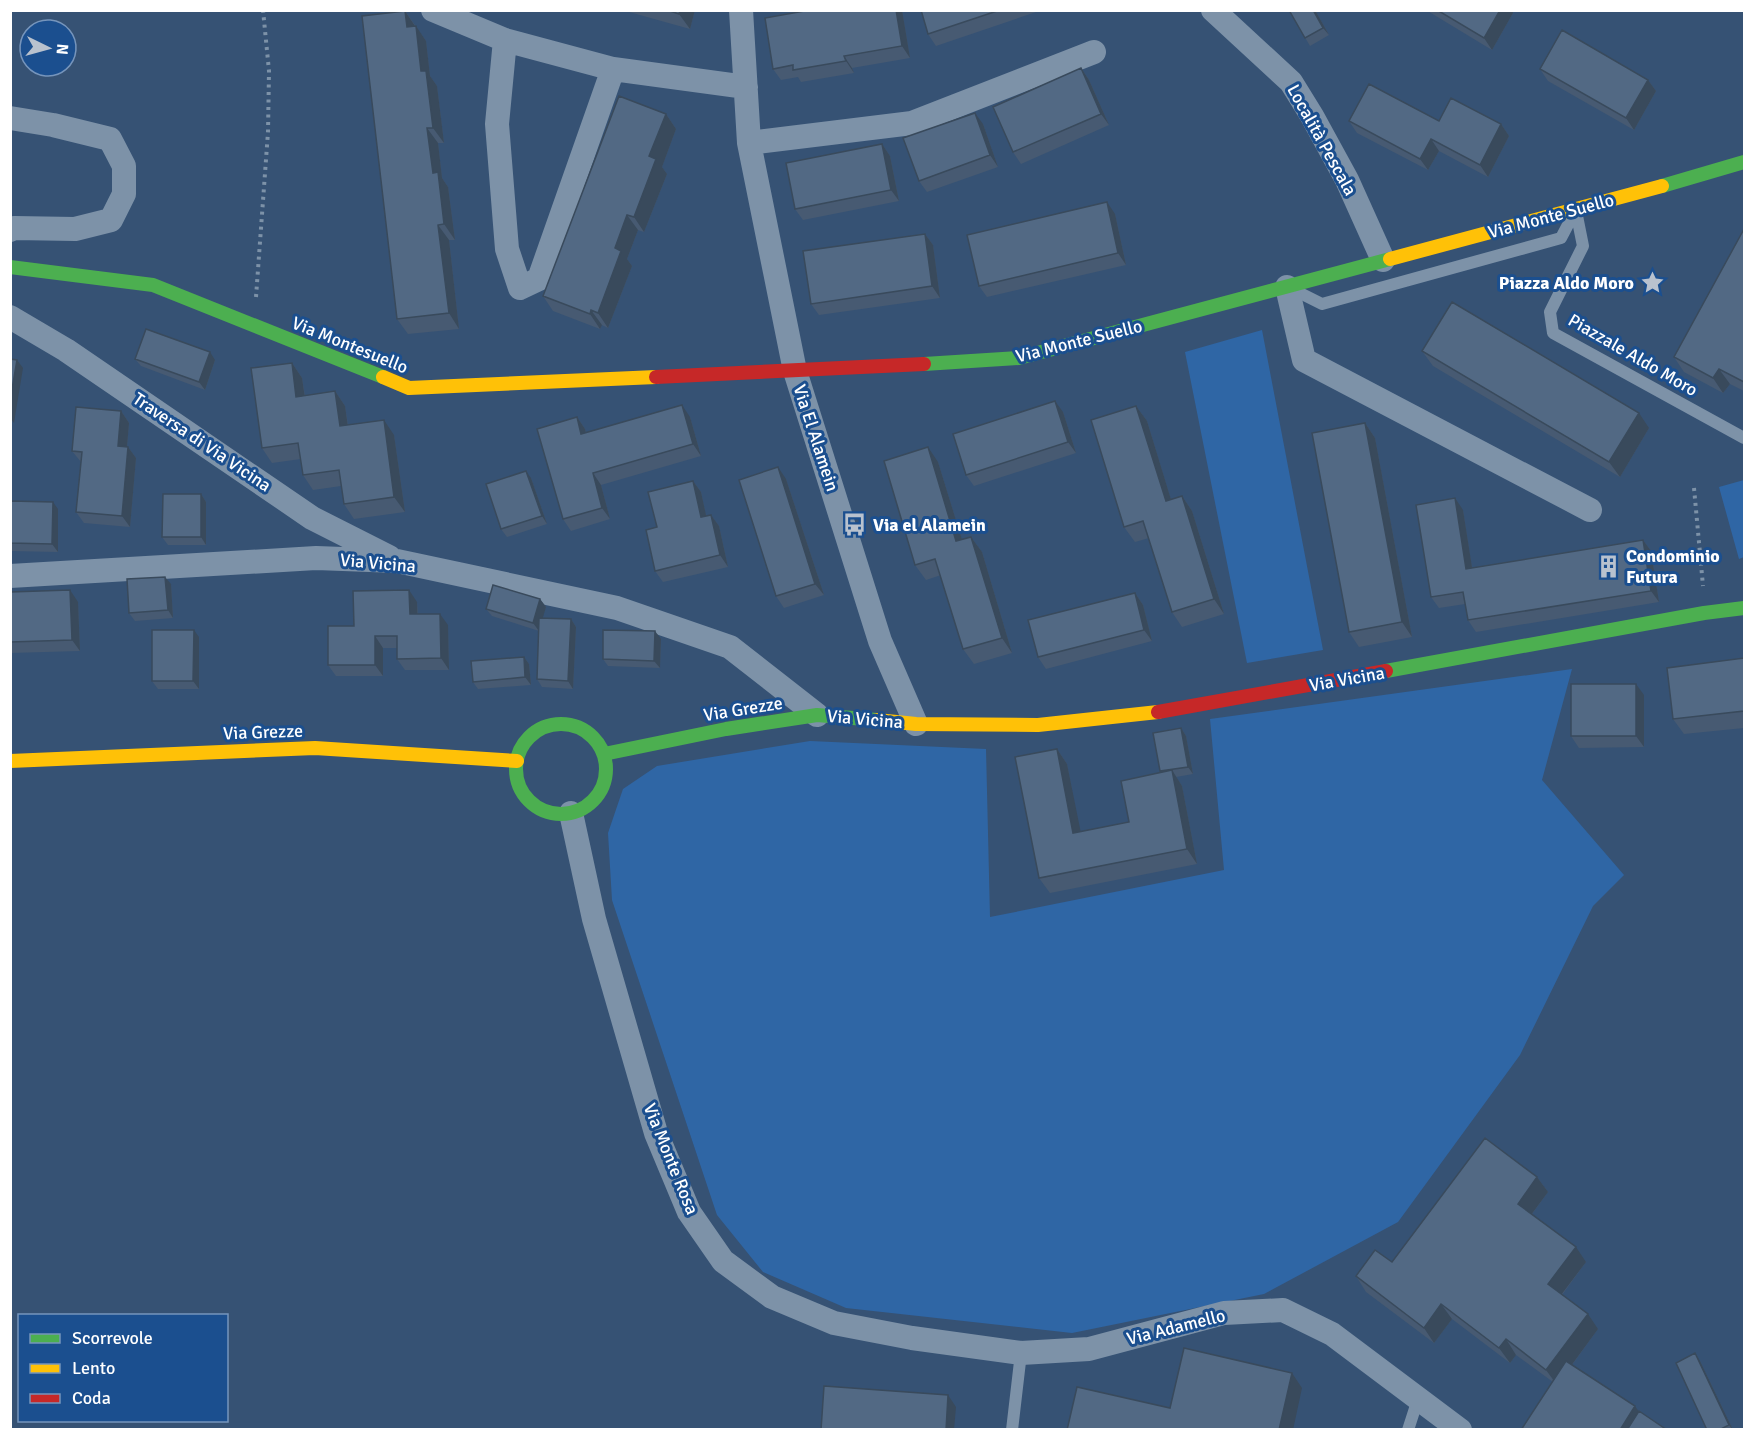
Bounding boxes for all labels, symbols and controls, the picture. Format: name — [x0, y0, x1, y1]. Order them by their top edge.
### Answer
north arrow — [18, 18, 78, 78]
text: N — [51, 43, 72, 56]
street label: Località Pescala — [1282, 80, 1362, 200]
street label: Via Monte Suello — [1486, 189, 1616, 243]
place icon: Piazza Aldo Moro — [1639, 270, 1665, 296]
place label: Piazza Aldo Moro — [1499, 272, 1634, 294]
street label: Piazzale Aldo Moro — [1564, 309, 1702, 401]
street label: Via Montesuello — [289, 312, 411, 378]
street label: Via Monte Suello — [1014, 315, 1144, 367]
street label: Via El Alamein — [788, 382, 844, 494]
street label: Traversa di Via Vicina — [129, 388, 275, 496]
bus stop icon: Via el Alamein — [842, 512, 868, 538]
place label: Via el Alamein — [873, 514, 986, 536]
place label: Condominio Futura — [1626, 545, 1720, 588]
street label: Via Vicina — [339, 549, 417, 577]
building icon: Condominio Futura — [1595, 553, 1621, 579]
street label: Via Vicina — [1308, 662, 1386, 696]
street label: Via Grezze — [702, 692, 784, 726]
street label: Via Vicina — [826, 705, 904, 733]
street label: Via Grezze — [223, 720, 303, 744]
street label: Via Monte Rosa — [639, 1100, 703, 1218]
street label: Via Adamello — [1124, 1304, 1228, 1350]
legend — [18, 1314, 228, 1422]
text: Scorrevole — [72, 1327, 153, 1349]
text: Lento — [72, 1357, 115, 1379]
text: Coda — [72, 1387, 111, 1409]

